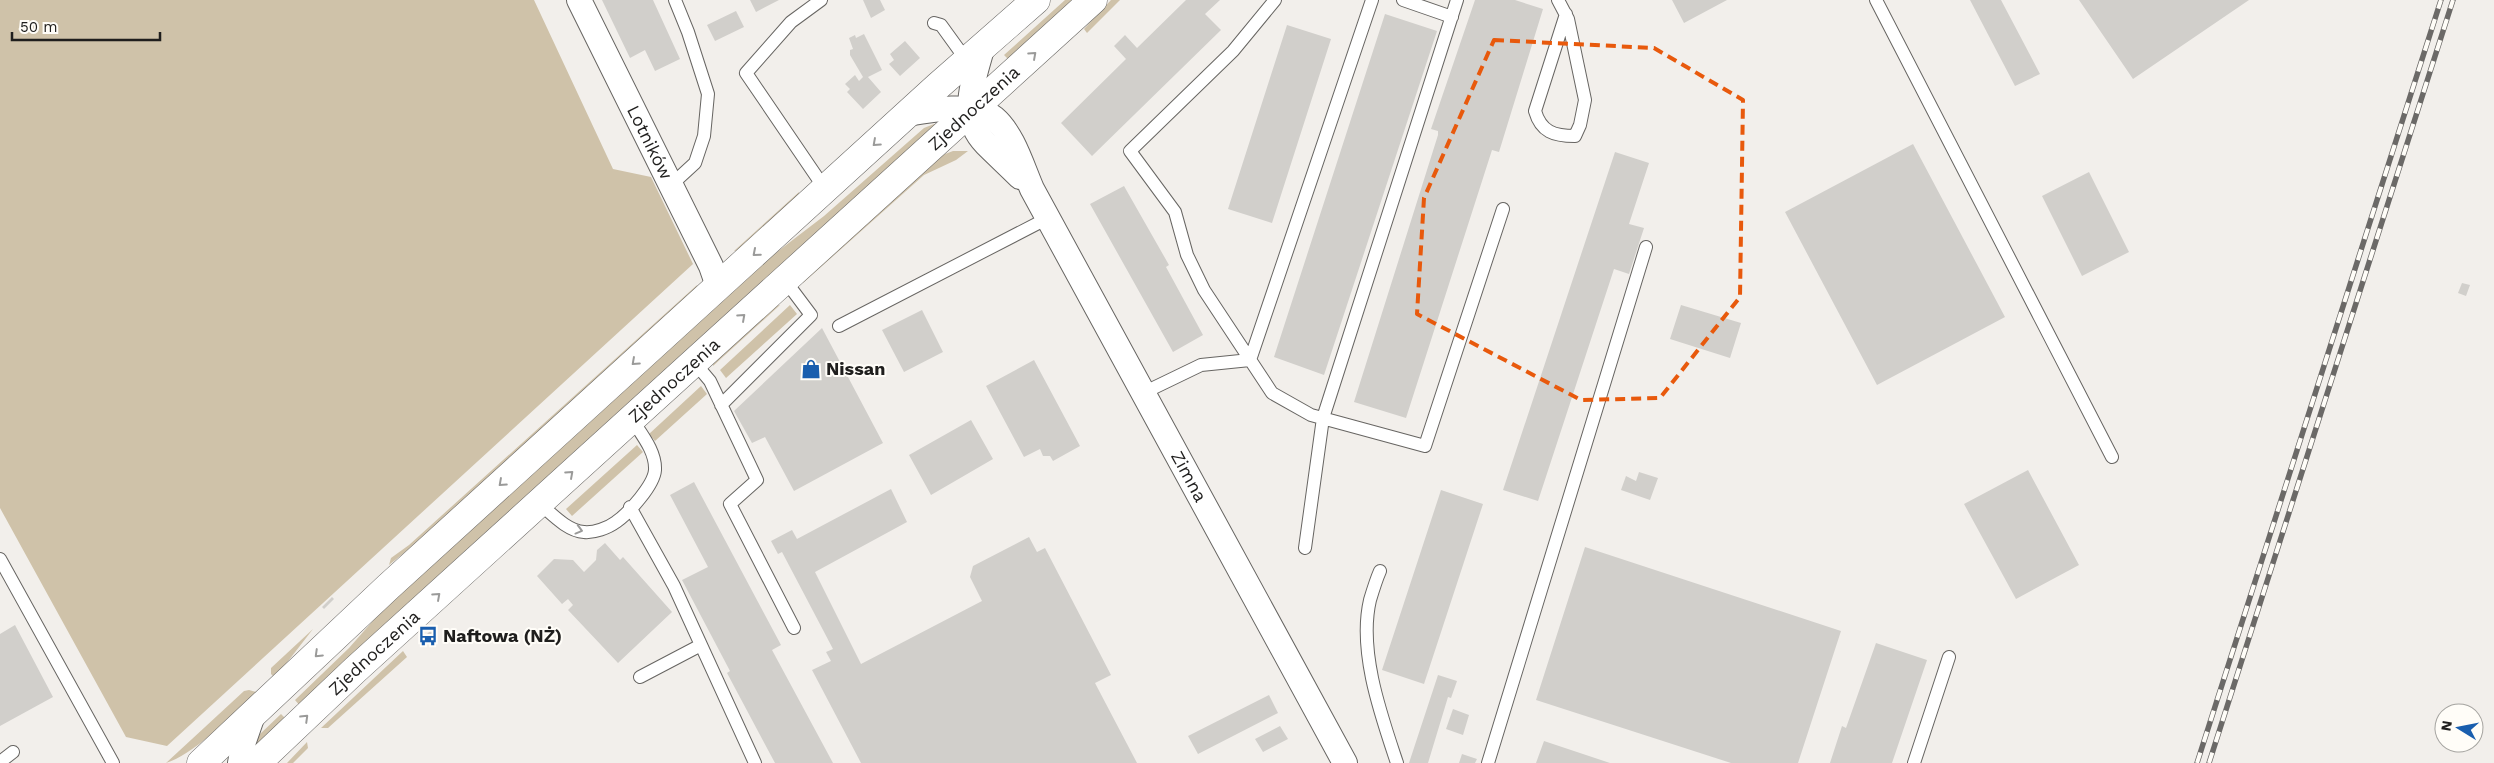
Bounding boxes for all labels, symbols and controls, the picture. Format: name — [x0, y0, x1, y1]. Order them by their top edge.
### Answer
scale bar — [12, 10, 160, 42]
text: 50 m — [20, 18, 57, 36]
one-way arrow — [1027, 52, 1036, 61]
street label: Zjednoczenia — [924, 61, 1024, 154]
street label: Lotników — [623, 102, 677, 183]
one-way arrow — [872, 137, 881, 146]
one-way arrow — [753, 247, 762, 255]
one-way arrow — [737, 314, 746, 323]
street label: Zjednoczenia — [624, 333, 724, 427]
one-way arrow — [632, 356, 641, 365]
shop icon: Nissan — [800, 358, 822, 380]
place label: Nissan — [826, 358, 885, 379]
street label: Zimna — [1167, 447, 1212, 505]
one-way arrow — [565, 471, 574, 480]
one-way arrow — [499, 477, 508, 486]
one-way arrow — [574, 524, 583, 535]
one-way arrow — [432, 592, 441, 601]
street label: Zjednoczenia — [324, 605, 424, 699]
bus stop icon: Naftowa (NŻ) — [417, 625, 439, 647]
place label: Naftowa (NŻ) — [443, 625, 562, 646]
one-way arrow — [314, 648, 323, 657]
north arrow — [2434, 703, 2484, 753]
one-way arrow — [300, 715, 309, 724]
text: N — [2437, 719, 2455, 732]

